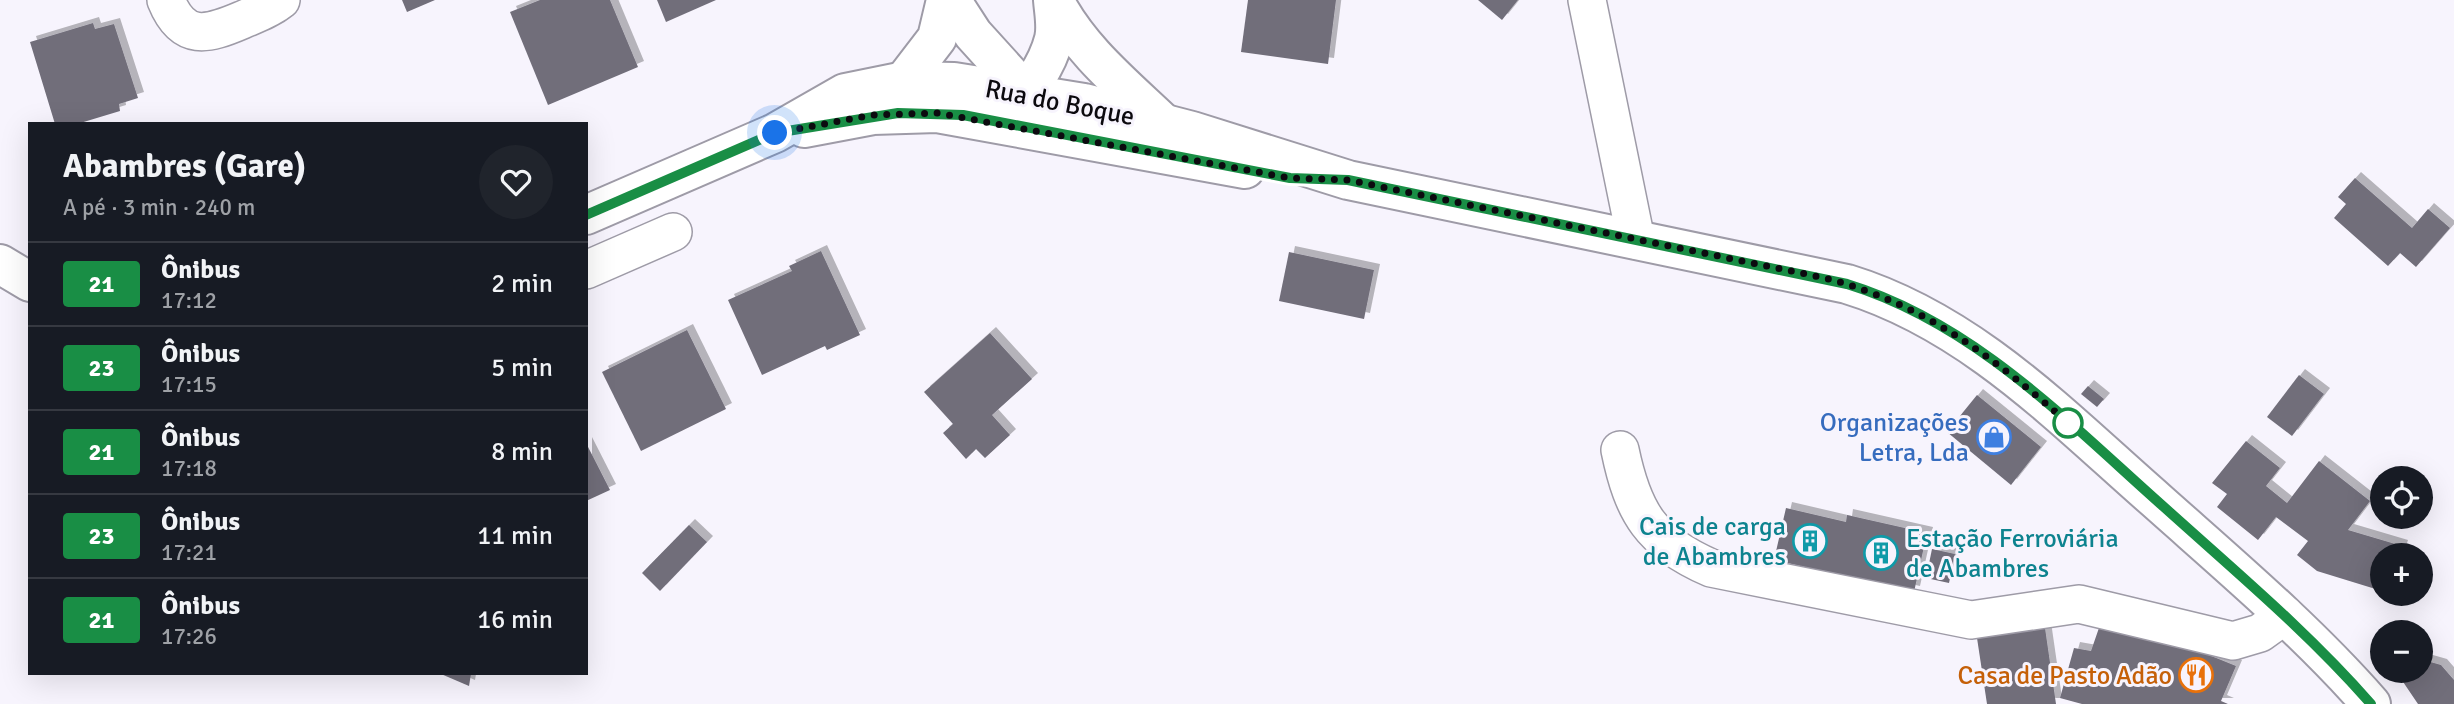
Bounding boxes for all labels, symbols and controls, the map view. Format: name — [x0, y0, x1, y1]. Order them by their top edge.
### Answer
street label: Rua do Boque — [982, 73, 1137, 133]
your location — [757, 115, 792, 150]
button: heart — [479, 145, 553, 219]
text: Abambres (Gare) — [63, 146, 306, 187]
text: A pé · 3 min · 240 m — [63, 193, 255, 222]
text: Ônibus — [161, 254, 240, 286]
text: 2 min — [491, 268, 553, 300]
text: 21 — [89, 269, 114, 299]
text: 17:12 — [161, 286, 217, 315]
text: Ônibus — [161, 338, 240, 370]
text: 5 min — [491, 352, 553, 384]
text: 23 — [89, 353, 114, 383]
text: 17:15 — [161, 370, 217, 399]
place label: Organizações Letra, Lda — [1820, 407, 1969, 469]
unlabelled marker — [2053, 408, 2083, 438]
shop icon: Organizações Letra, Lda — [1975, 418, 2013, 456]
text: Ônibus — [161, 422, 240, 454]
text: 8 min — [491, 436, 553, 468]
text: 21 — [89, 437, 114, 467]
text: 17:18 — [161, 454, 217, 483]
map controls — [2370, 466, 2433, 683]
button: locate — [2370, 466, 2433, 529]
text: Ônibus — [161, 506, 240, 538]
place label: Cais de carga de Abambres — [1639, 511, 1786, 573]
text: 11 min — [477, 520, 553, 552]
text: 23 — [89, 521, 114, 551]
building icon: Cais de carga de Abambres — [1791, 522, 1829, 560]
place label: Estação Ferroviária de Abambres — [1906, 523, 2119, 585]
building icon: Estação Ferroviária de Abambres — [1862, 534, 1900, 572]
text: 17:21 — [161, 538, 217, 567]
button: + — [2370, 543, 2433, 606]
text: Ônibus — [161, 590, 240, 622]
text: 16 min — [477, 604, 553, 636]
text: 21 — [89, 605, 114, 635]
button: − — [2370, 620, 2433, 683]
text: 17:26 — [161, 622, 217, 651]
restaurant icon: Casa de Pasto Adão — [2177, 656, 2215, 694]
place label: Casa de Pasto Adão — [1958, 660, 2172, 692]

